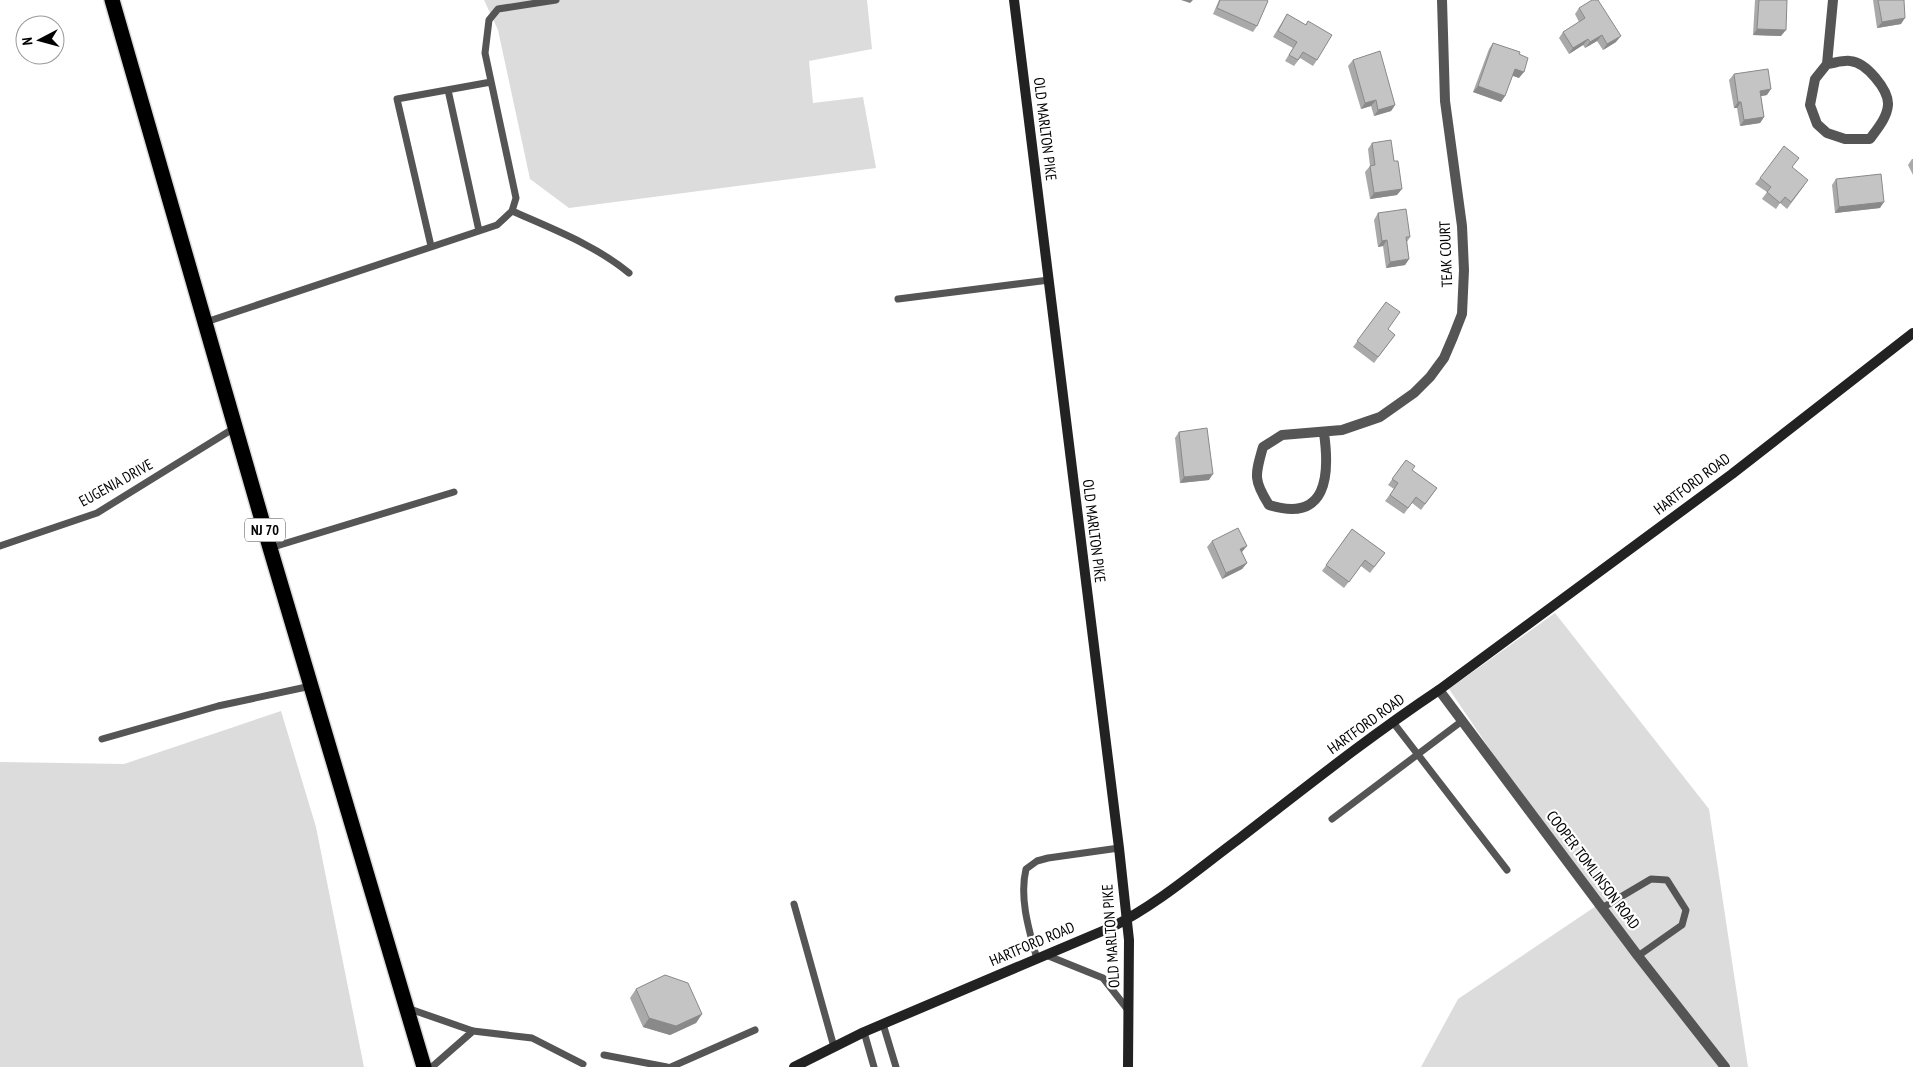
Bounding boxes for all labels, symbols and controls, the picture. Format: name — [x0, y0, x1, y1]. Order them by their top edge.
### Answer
north arrow — [15, 15, 65, 65]
text: N — [18, 37, 36, 46]
street label: OLD MARLTON PIKE — [1030, 76, 1061, 182]
street label: TEAK COURT — [1435, 220, 1456, 287]
street label: HARTFORD ROAD — [1650, 449, 1734, 518]
street label: EUGENIA DRIVE — [76, 455, 156, 511]
street label: OLD MARLTON PIKE — [1079, 478, 1110, 584]
road number: NJ 70 — [245, 518, 285, 542]
street label: HARTFORD ROAD — [1323, 689, 1408, 758]
street label: COOPER TOMLINSON ROAD — [1543, 807, 1644, 933]
street label: OLD MARLTON PIKE — [1097, 884, 1124, 988]
street label: HARTFORD ROAD — [986, 917, 1077, 970]

